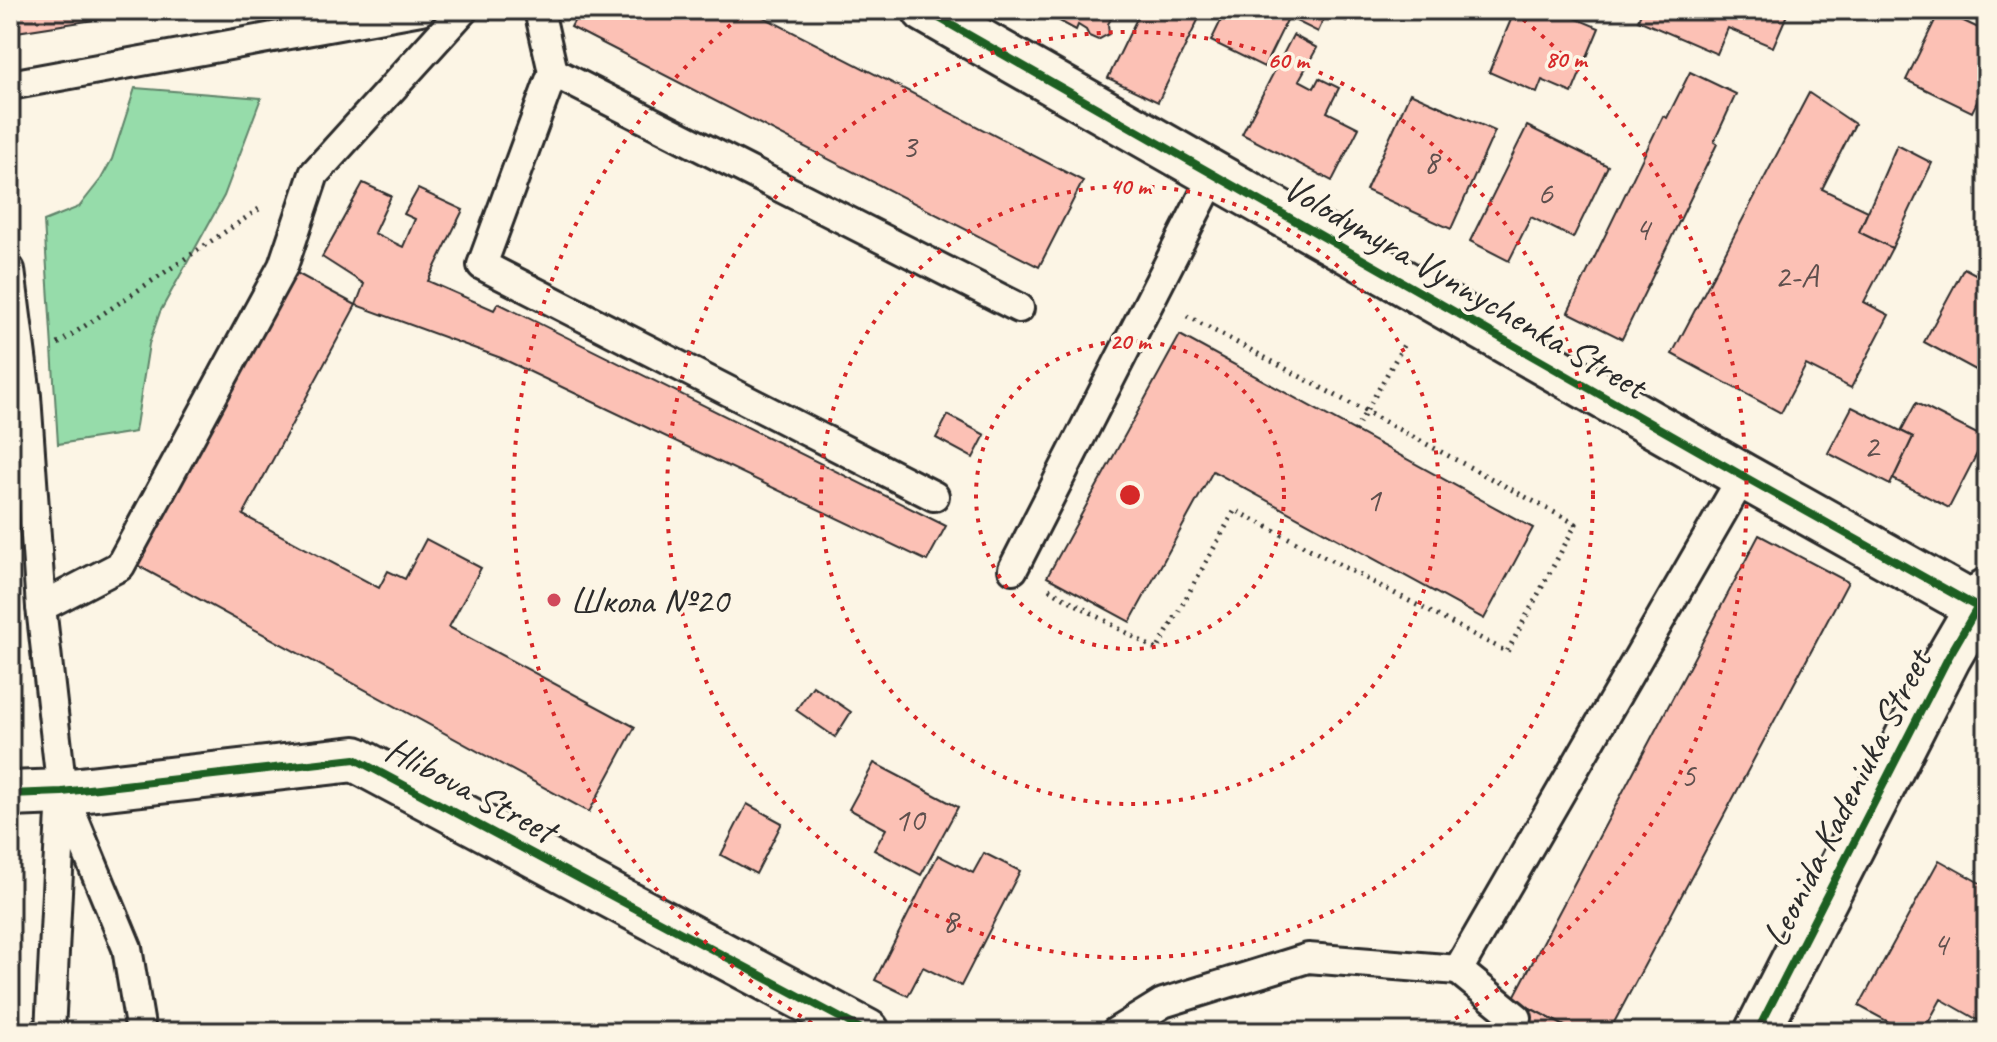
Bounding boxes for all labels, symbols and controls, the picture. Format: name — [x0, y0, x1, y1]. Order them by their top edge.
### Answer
text: 80 m — [1545, 44, 1589, 74]
text: 60 m — [1267, 45, 1311, 75]
house number: 3 — [901, 125, 919, 168]
house number: 8 — [1423, 140, 1442, 183]
street label: Volodymyra Vynnychenka Street — [1275, 163, 1657, 411]
text: 40 m — [1109, 171, 1153, 201]
house number: 6 — [1537, 171, 1554, 214]
house number: 4 — [1634, 207, 1653, 250]
house number: 2-А — [1774, 254, 1820, 297]
text: 20 m — [1109, 326, 1153, 356]
house number: 2 — [1863, 424, 1881, 467]
house number: 1 — [1365, 478, 1382, 521]
centre of rings — [1116, 481, 1144, 509]
place label: Школа №20 — [570, 577, 732, 624]
marker: Школа №20 — [545, 591, 563, 609]
street label: Leonida Kadeniuka Street — [1751, 639, 1943, 954]
street label: Hlibova Street — [378, 725, 568, 856]
house number: 5 — [1680, 754, 1697, 797]
house number: 10 — [894, 798, 927, 841]
house number: 8 — [942, 899, 961, 942]
house number: 4 — [1932, 922, 1951, 965]

